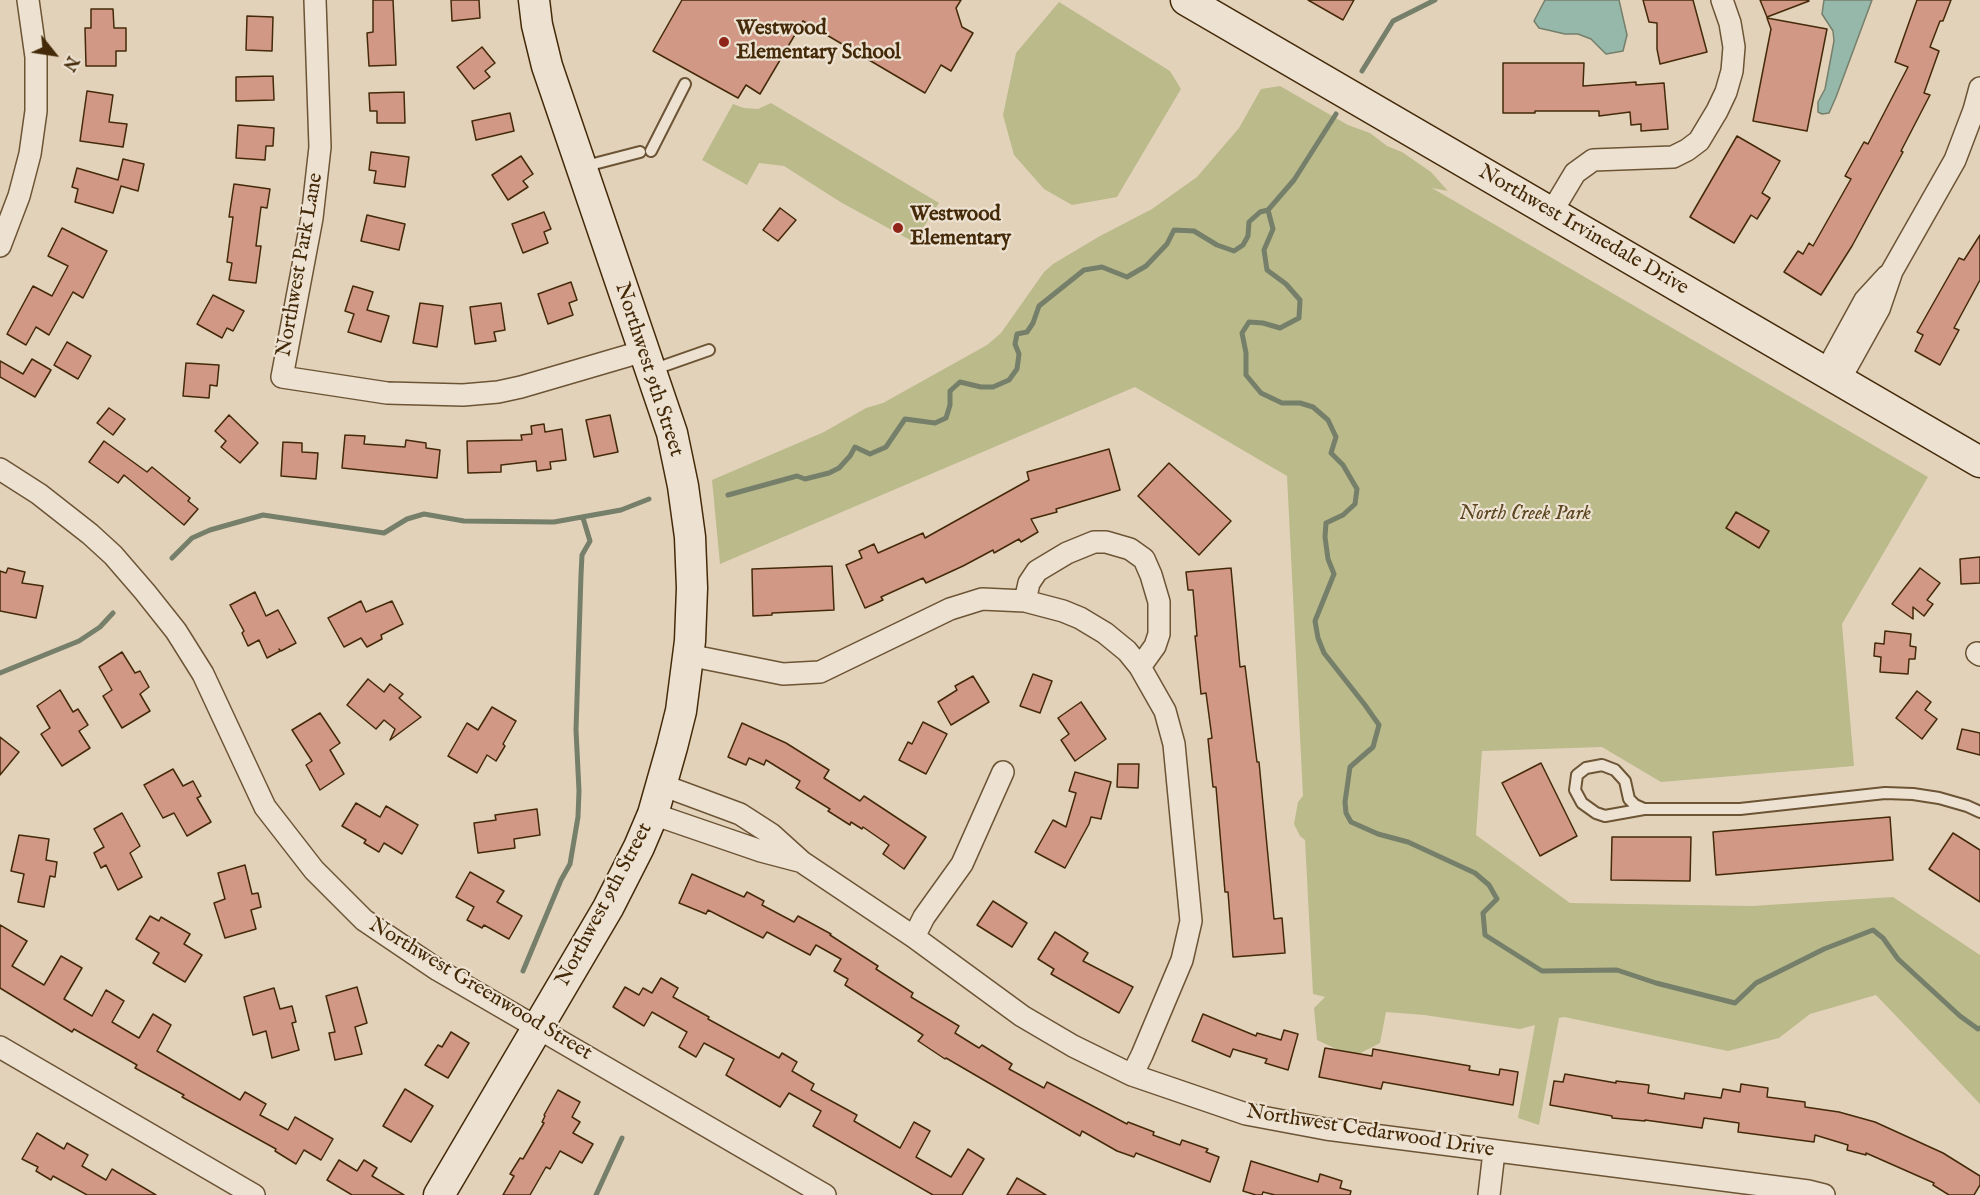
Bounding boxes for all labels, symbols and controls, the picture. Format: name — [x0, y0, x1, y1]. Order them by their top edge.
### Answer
place label: Westwood Elementary School — [736, 17, 901, 67]
north arrow — [24, 24, 84, 84]
marker: Westwood Elementary School — [717, 35, 731, 49]
text: N — [57, 52, 82, 74]
street label: Northwest Irvinedale Drive — [1473, 160, 1693, 302]
street label: Northwest Park Lane — [272, 171, 330, 359]
place label: Westwood Elementary — [910, 203, 1011, 253]
marker: Westwood Elementary — [891, 221, 905, 235]
street label: Northwest 9th Street — [608, 280, 688, 460]
park label: North Creek Park — [1459, 502, 1591, 528]
street label: Northwest 9th Street — [551, 819, 659, 991]
street label: Northwest Greenwood Street — [364, 913, 596, 1067]
street label: Northwest Cedarwood Drive — [1244, 1100, 1496, 1164]

